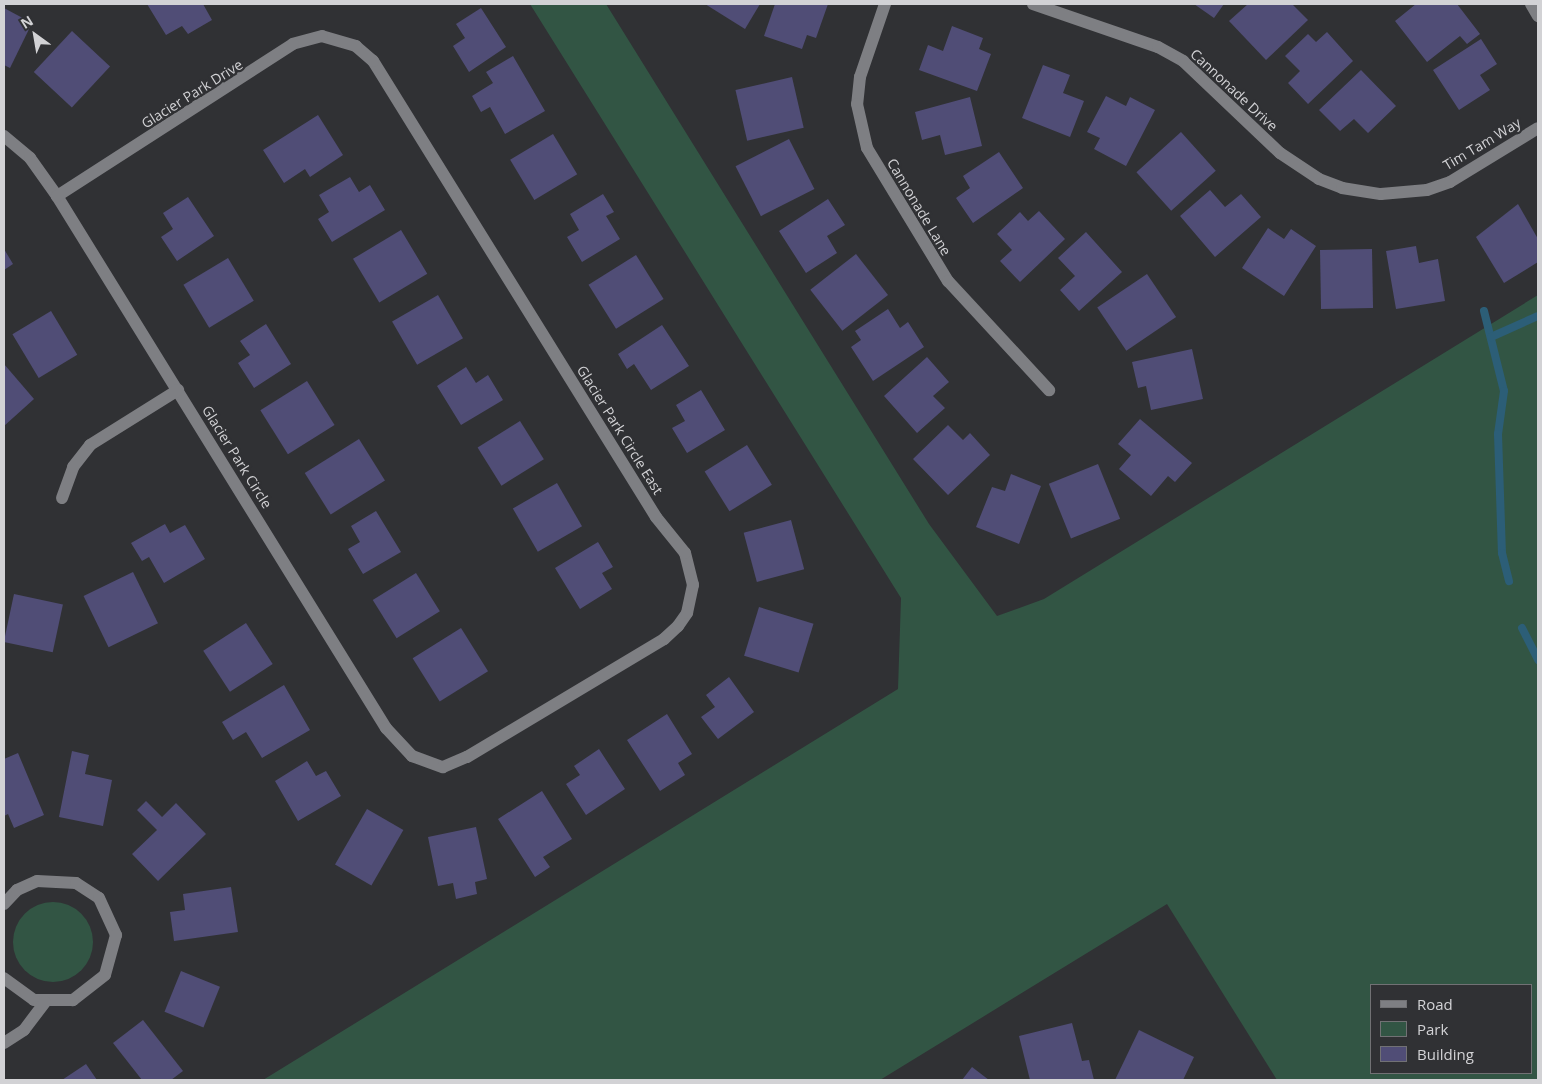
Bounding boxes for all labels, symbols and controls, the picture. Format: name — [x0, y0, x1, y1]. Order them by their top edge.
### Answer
north arrow — [10, 10, 60, 60]
text: N — [17, 11, 37, 33]
street label: Cannonade Drive — [1187, 45, 1281, 135]
street label: Glacier Park Drive — [138, 56, 246, 132]
street label: Tim Tam Way — [1440, 114, 1524, 174]
street label: Cannonade Lane — [883, 155, 955, 259]
street label: Glacier Park Circle East — [573, 362, 667, 498]
street label: Glacier Park Circle — [199, 402, 275, 512]
legend — [1370, 984, 1532, 1074]
text: Road — [1417, 994, 1453, 1014]
text: Park — [1417, 1019, 1448, 1039]
text: Building — [1417, 1044, 1474, 1064]

